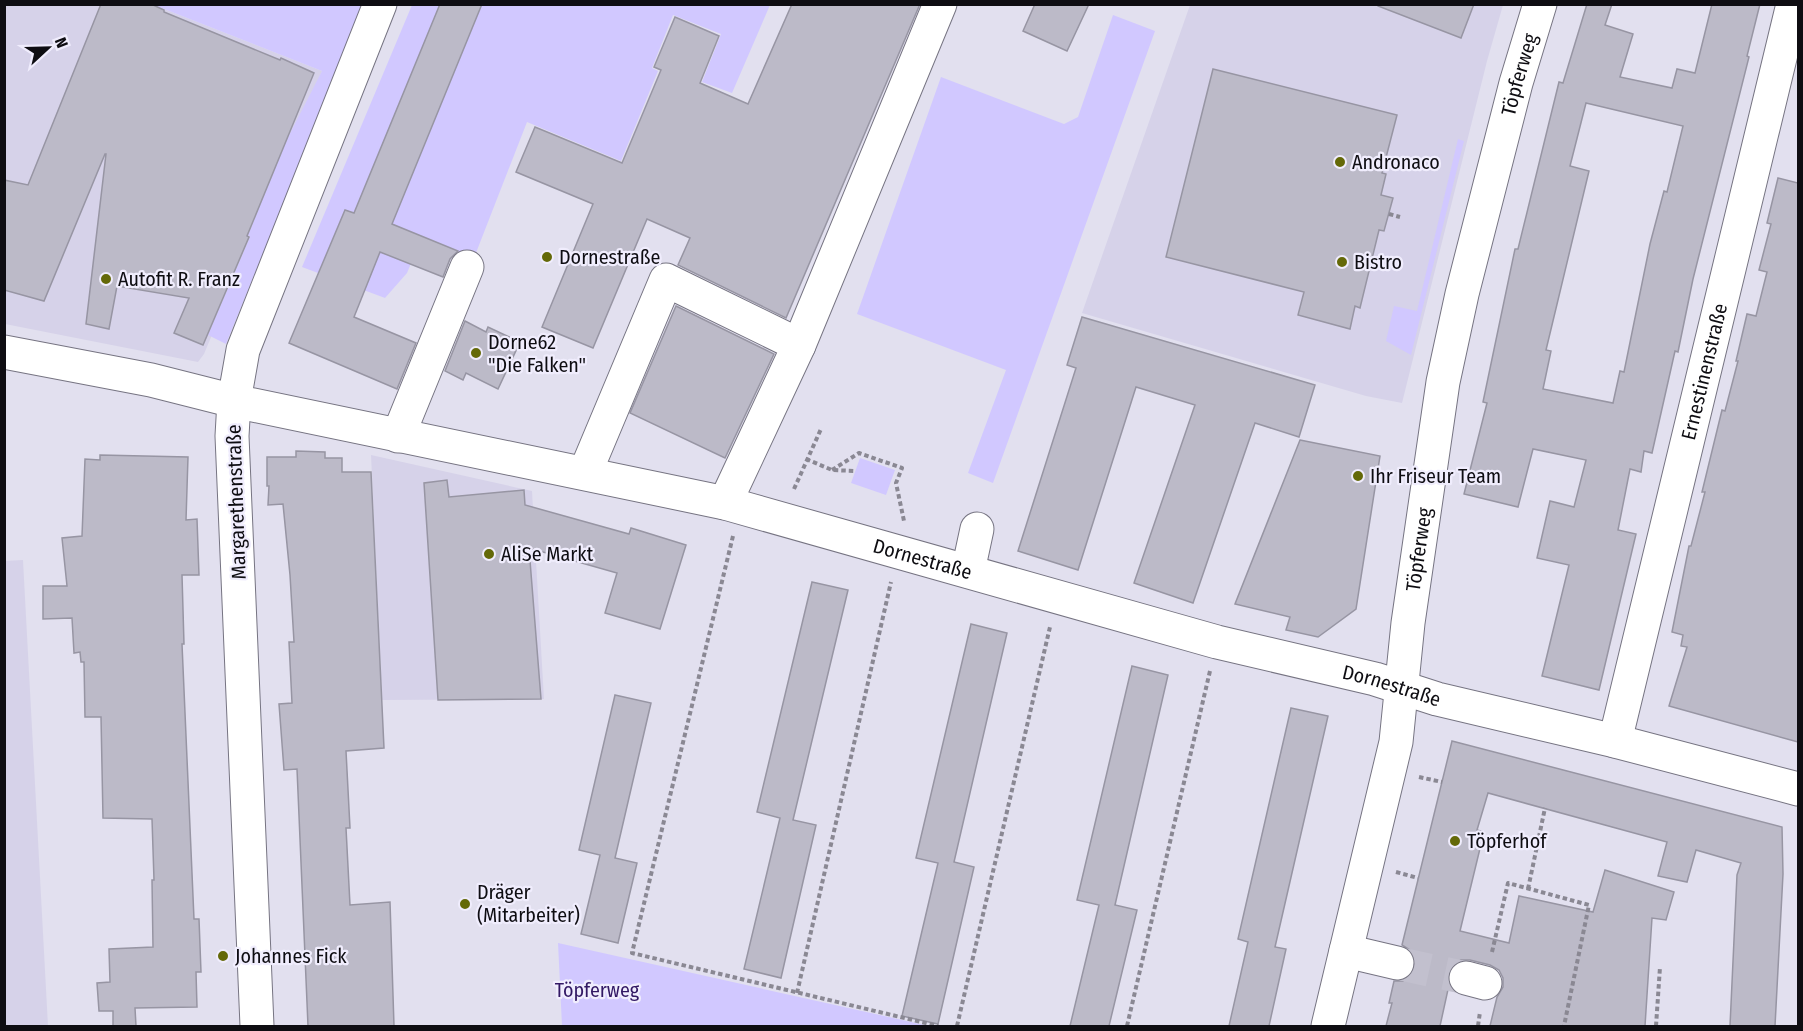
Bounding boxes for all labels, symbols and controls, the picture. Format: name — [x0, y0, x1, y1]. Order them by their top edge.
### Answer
north arrow — [18, 18, 78, 78]
street label: Töpferweg — [1496, 30, 1543, 118]
text: N — [51, 35, 72, 51]
place label: Andronaco — [1352, 150, 1440, 174]
marker: Andronaco — [1333, 155, 1347, 169]
place label: Dornestraße — [559, 245, 660, 269]
marker: Dornestraße — [540, 250, 554, 264]
place label: Bistro — [1354, 250, 1402, 274]
marker: Bistro — [1335, 255, 1349, 269]
place label: Autofit R. Franz — [118, 267, 240, 291]
marker: Autofit R. Franz — [99, 272, 113, 286]
street label: Ernestinenstraße — [1676, 301, 1732, 442]
place label: Dorne62 "Die Falken" — [488, 330, 586, 377]
marker: Dorne62 "Die Falken" — [469, 346, 483, 360]
street label: Margarethenstraße — [221, 424, 251, 580]
place label: Ihr Friseur Team — [1370, 464, 1501, 488]
marker: Ihr Friseur Team — [1351, 469, 1365, 483]
street label: Töpferweg — [1401, 505, 1437, 593]
street label: Dornestraße — [870, 533, 975, 584]
place label: AliSe Markt — [501, 542, 594, 566]
marker: AliSe Markt — [482, 547, 496, 561]
street label: Dornestraße — [1340, 660, 1444, 711]
place label: Töpferhof — [1467, 829, 1548, 853]
marker: Töpferhof — [1448, 834, 1462, 848]
place label: Dräger (Mitarbeiter) — [477, 880, 580, 927]
marker: Dräger (Mitarbeiter) — [458, 897, 472, 911]
place label: Johannes Fick — [235, 944, 347, 968]
marker: Johannes Fick — [216, 949, 230, 963]
park label: Töpferweg — [555, 978, 640, 1002]

